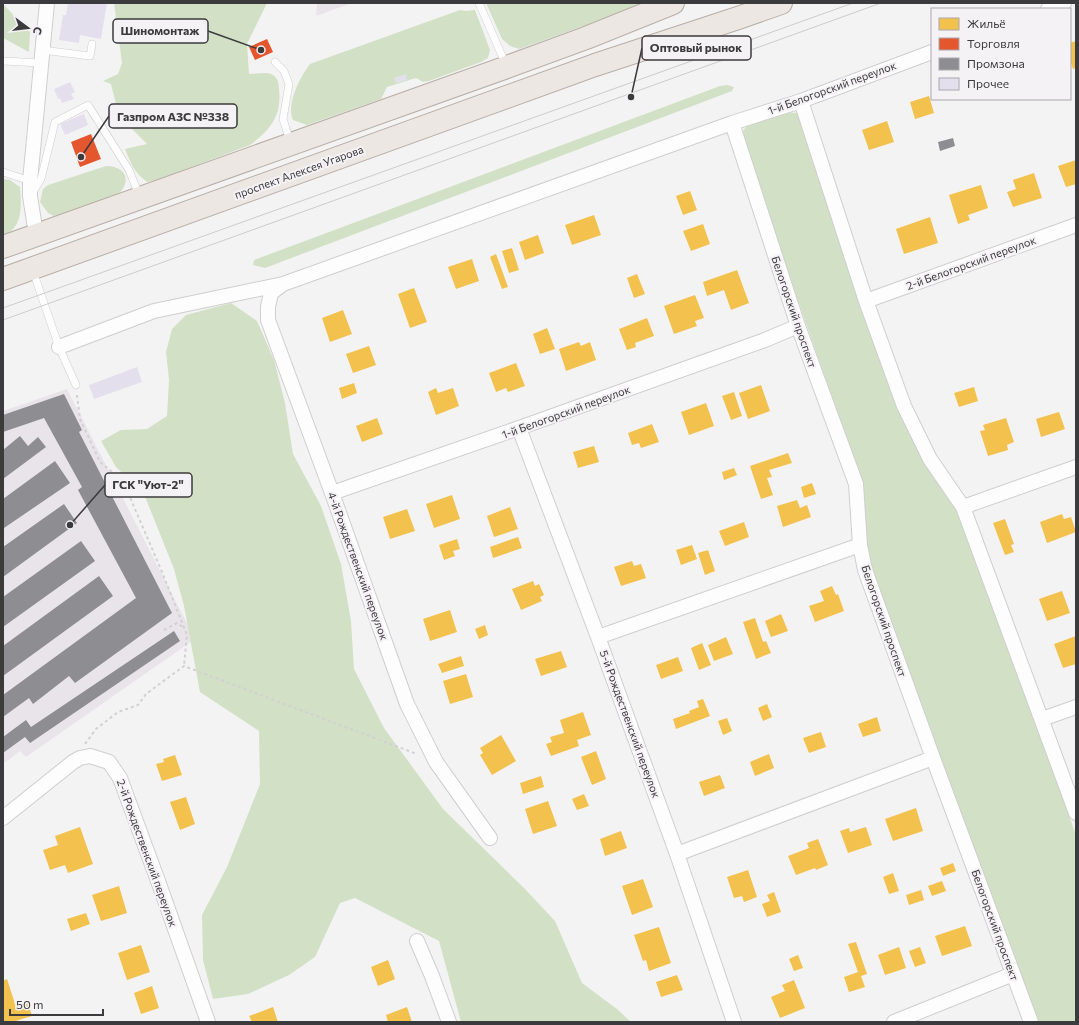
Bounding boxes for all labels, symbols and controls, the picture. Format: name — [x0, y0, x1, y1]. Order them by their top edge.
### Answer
north arrow — [8, 8, 48, 48]
legend — [931, 8, 1071, 100]
text: Жильё — [967, 16, 1006, 30]
callout: Шиномонтаж — [113, 19, 208, 43]
text: Шиномонтаж — [121, 23, 200, 37]
text: С — [31, 25, 45, 36]
callout: Оптовый рынок — [642, 36, 751, 60]
text: Торговля — [967, 36, 1020, 50]
text: Оптовый рынок — [650, 40, 742, 54]
text: Промзона — [967, 56, 1025, 70]
street label: 1-й Белогорский переулок — [766, 58, 898, 117]
text: Прочее — [967, 76, 1009, 90]
callout: Газпром АЗС №338 — [109, 104, 237, 128]
text: Газпром АЗС №338 — [117, 109, 229, 123]
street label: проспект Алексея Угарова — [233, 142, 365, 201]
street label: 2-й Белогорский переулок — [904, 233, 1037, 292]
street label: Белогорский проспект — [769, 254, 820, 369]
street label: 1-й Белогорский переулок — [500, 382, 632, 441]
callout: ГСК "Уют-2" — [105, 473, 192, 497]
text: ГСК "Уют-2" — [112, 477, 184, 491]
street label: 4-й Рождественский переулок — [326, 490, 391, 642]
street label: Белогорский проспект — [859, 563, 910, 678]
street label: 5-й Рождественский переулок — [598, 648, 663, 800]
street label: 2-й Рождественский переулок — [115, 777, 180, 928]
street label: Белогорский проспект — [969, 868, 1022, 982]
scale bar — [10, 991, 103, 1017]
text: 50 m — [16, 997, 44, 1011]

